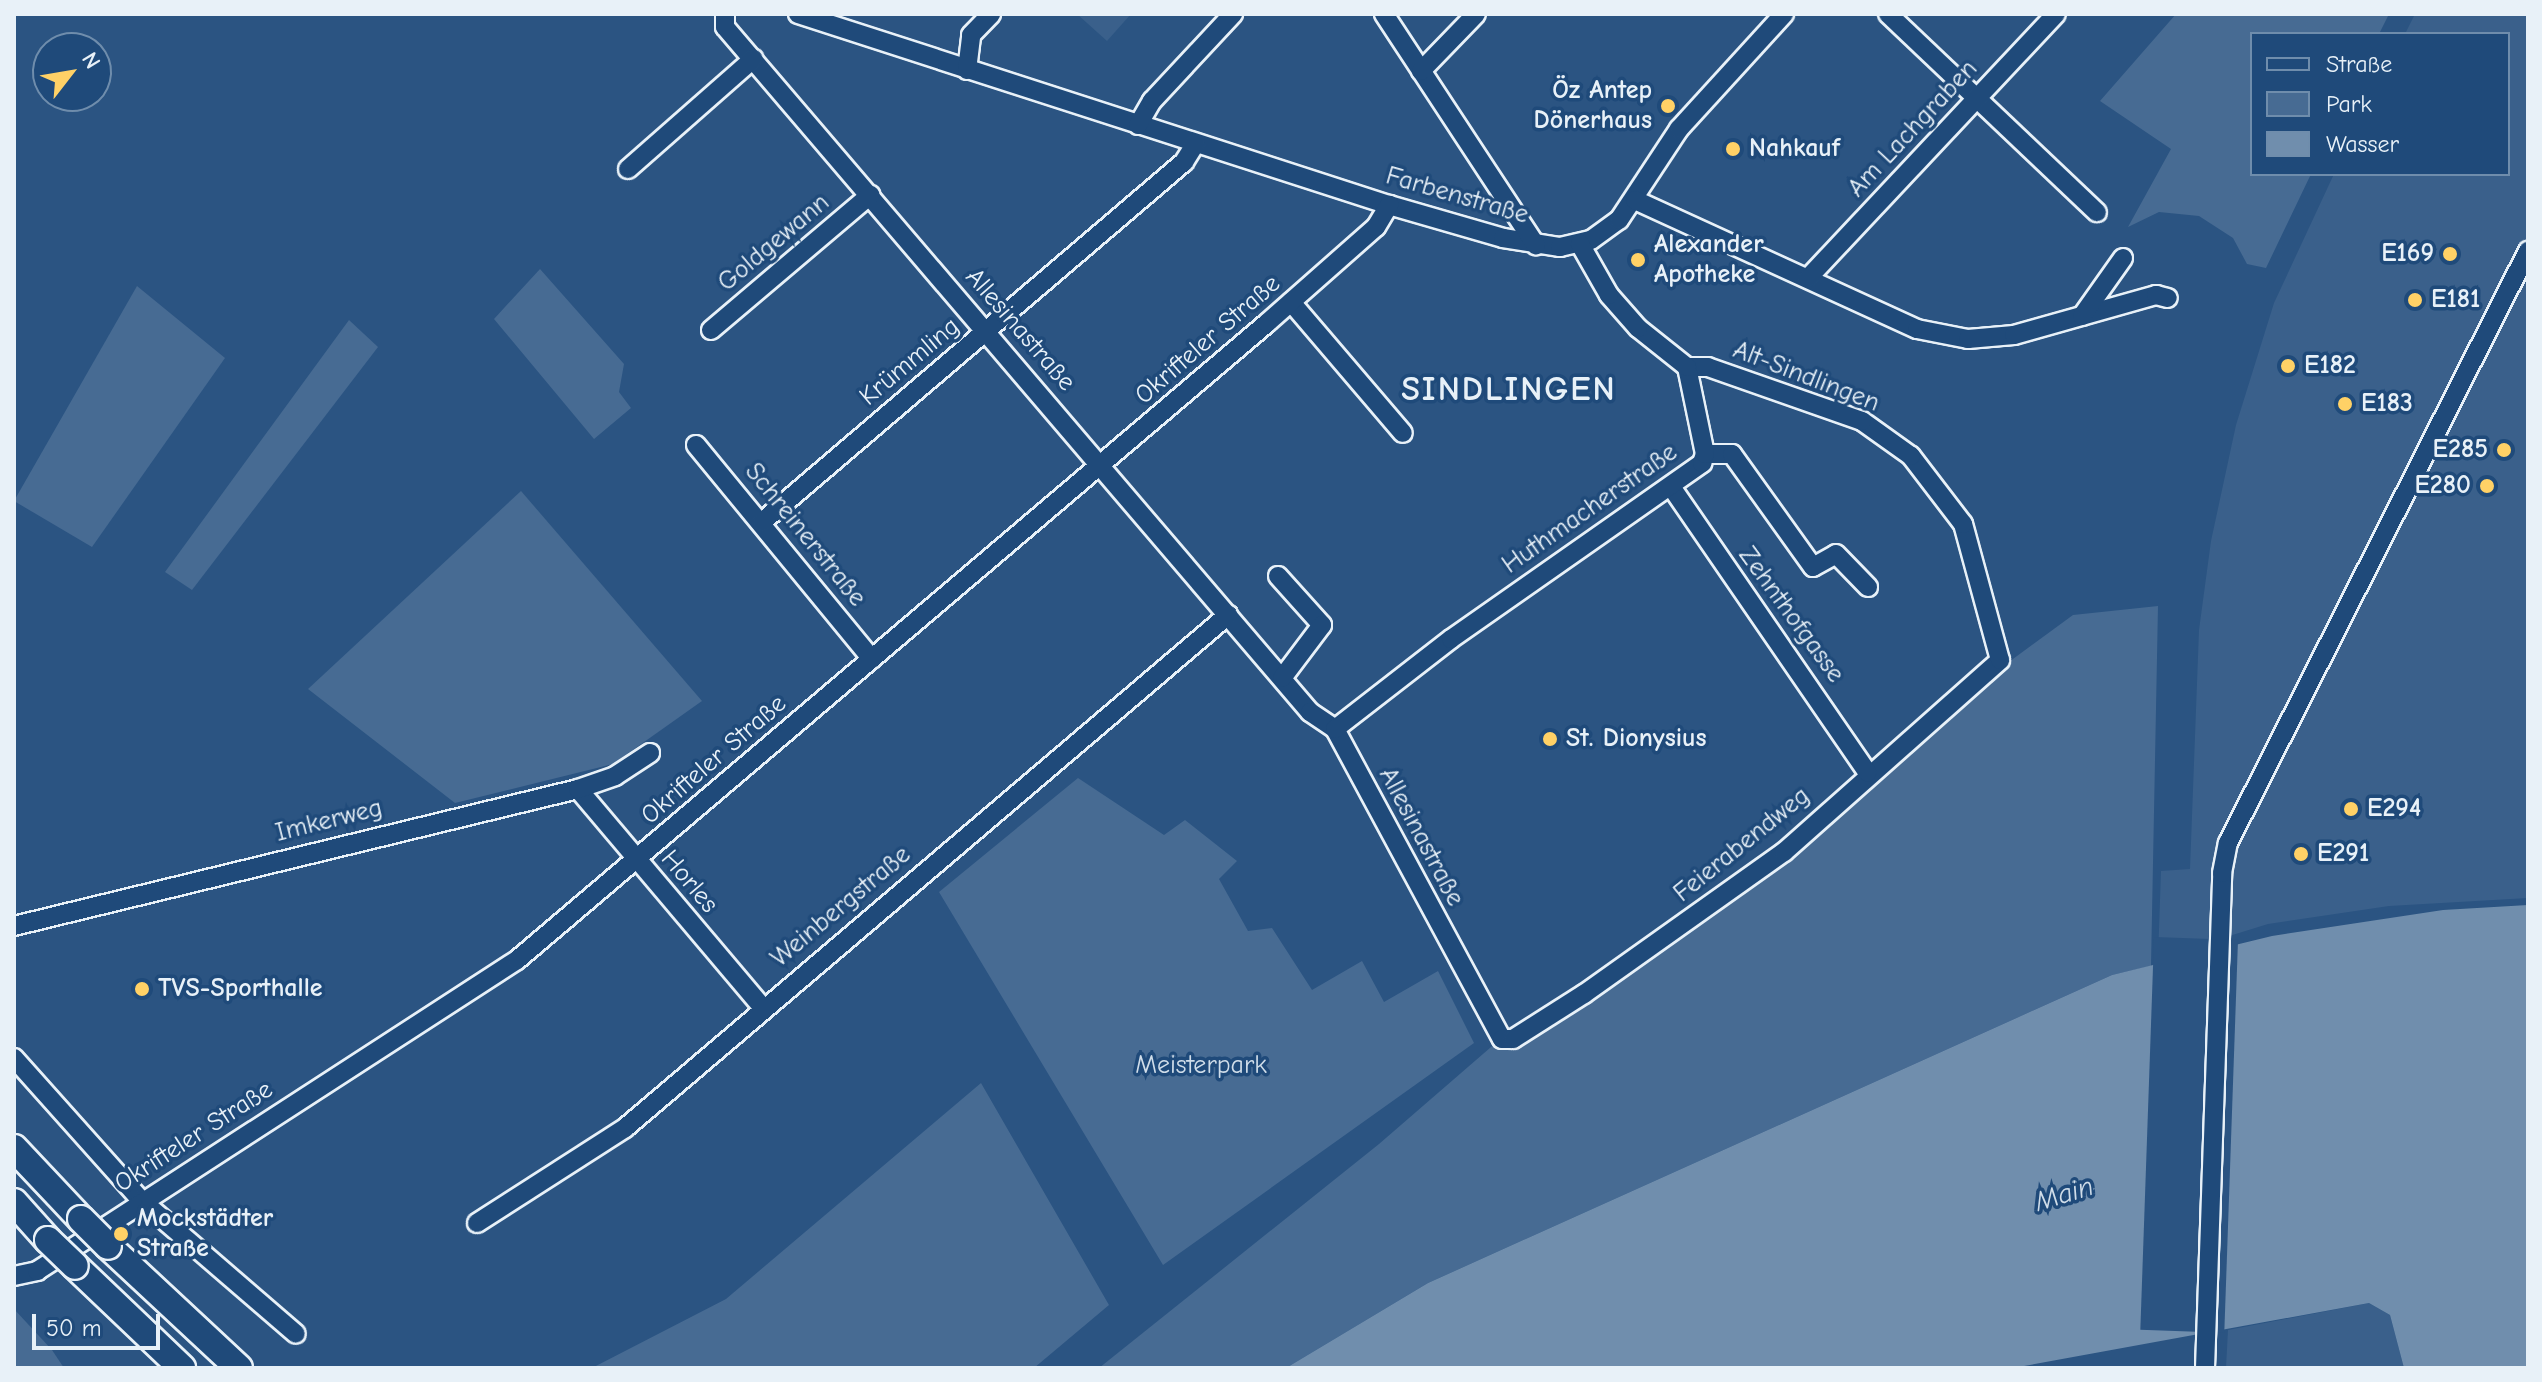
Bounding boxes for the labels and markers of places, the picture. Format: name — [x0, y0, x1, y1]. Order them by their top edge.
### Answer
place label: Öz Antep Dönerhaus — [1534, 75, 1652, 136]
marker: Öz Antep Dönerhaus — [1659, 97, 1677, 115]
place label: Nahkauf — [1749, 133, 1840, 165]
marker: Nahkauf — [1724, 140, 1742, 158]
place label: Alexander Apotheke — [1654, 229, 1764, 290]
place label: E169 — [2381, 238, 2434, 270]
marker: E169 — [2441, 245, 2459, 263]
marker: Alexander Apotheke — [1629, 251, 1647, 269]
place label: E181 — [2431, 284, 2480, 316]
marker: E181 — [2406, 291, 2424, 309]
place label: E182 — [2304, 350, 2356, 382]
marker: E182 — [2279, 357, 2297, 375]
place label: E183 — [2361, 388, 2413, 420]
marker: E183 — [2336, 395, 2354, 413]
place label: E285 — [2433, 434, 2488, 466]
marker: E285 — [2495, 441, 2513, 459]
place label: E280 — [2414, 470, 2471, 502]
marker: E280 — [2478, 477, 2496, 495]
place label: St. Dionysius — [1566, 723, 1707, 755]
marker: St. Dionysius — [1541, 730, 1559, 748]
place label: E294 — [2367, 793, 2421, 825]
marker: E294 — [2342, 800, 2360, 818]
place label: E291 — [2317, 838, 2369, 870]
marker: E291 — [2292, 845, 2310, 863]
place label: TVS-Sporthalle — [158, 973, 323, 1005]
marker: TVS-Sporthalle — [133, 980, 151, 998]
place label: Mockstädter Straße — [137, 1203, 273, 1264]
marker: Mockstädter Straße — [112, 1225, 130, 1243]

